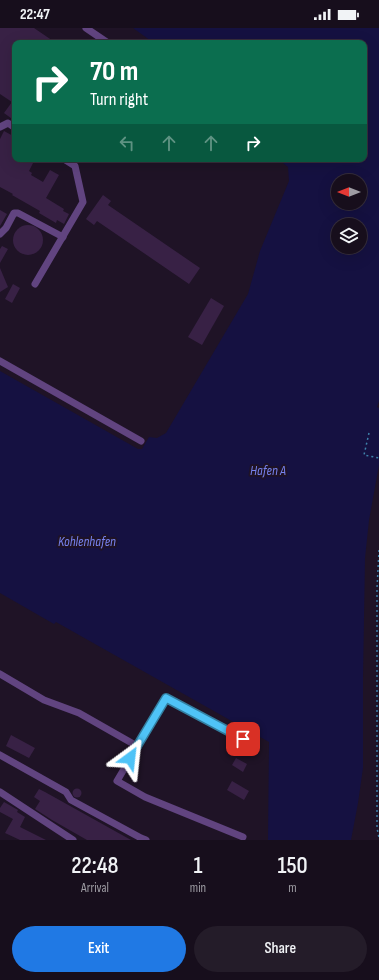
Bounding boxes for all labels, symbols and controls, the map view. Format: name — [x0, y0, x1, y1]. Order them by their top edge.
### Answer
text: 22:47 — [20, 5, 50, 24]
text: 70 m — [90, 55, 138, 88]
icon: right — [24, 56, 76, 108]
text: Turn right — [90, 89, 148, 110]
icon: left — [116, 132, 138, 154]
icon: ahead — [158, 132, 180, 154]
icon: ahead — [200, 132, 222, 154]
icon: right — [242, 132, 264, 154]
north arrow — [331, 174, 367, 210]
map controls — [331, 174, 367, 254]
button: layers — [331, 218, 367, 254]
water label: Hafen A — [250, 462, 286, 479]
water label: Kohlenhafen — [58, 533, 116, 550]
pin — [226, 722, 260, 756]
icon: arrive — [232, 728, 254, 750]
position arrow — [109, 737, 151, 779]
text: 22:48 — [71, 851, 119, 880]
text: 1 — [193, 851, 202, 880]
text: 150 — [277, 851, 308, 880]
text: Arrival — [81, 880, 109, 896]
text: min — [190, 880, 206, 896]
text: m — [288, 880, 297, 896]
button: Exit — [12, 926, 186, 972]
button: Share — [194, 926, 367, 972]

